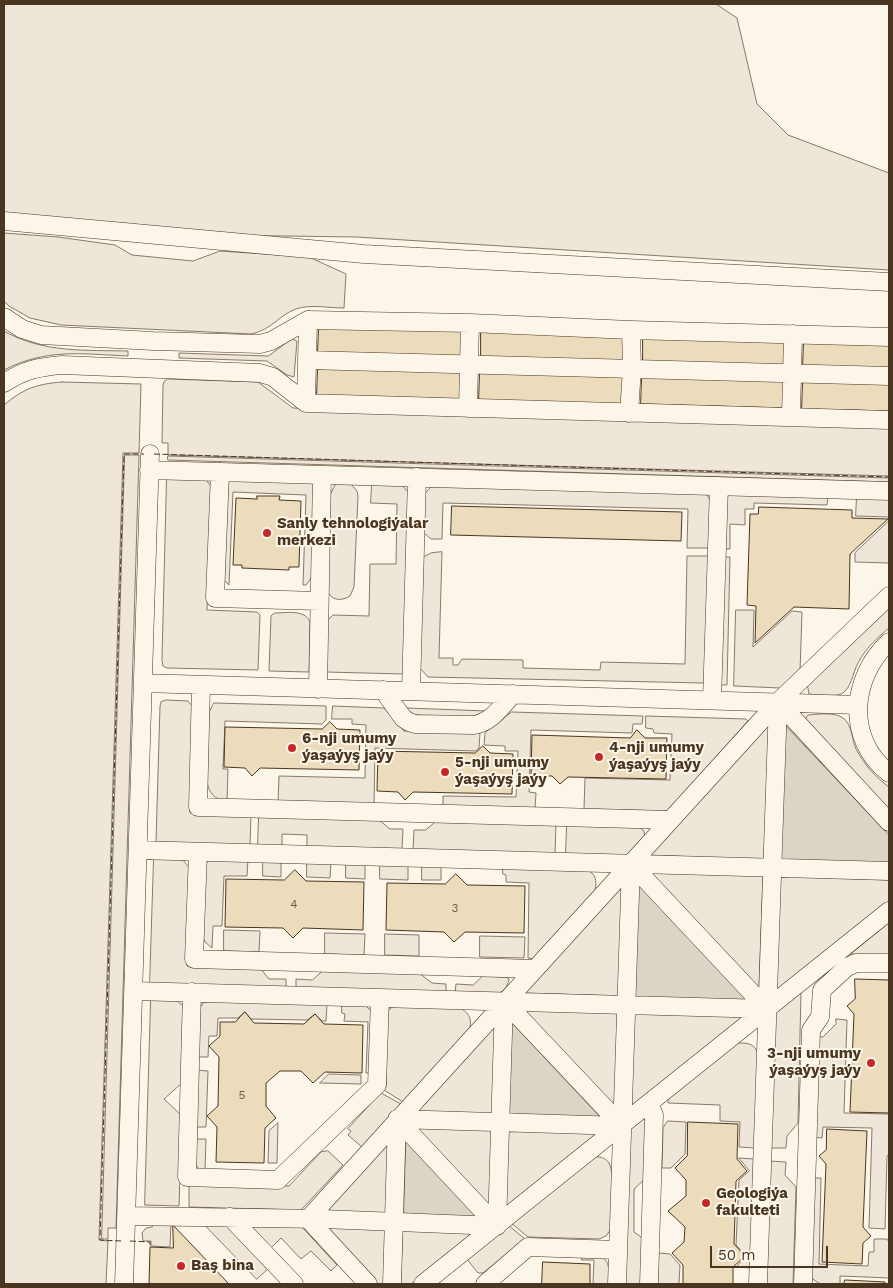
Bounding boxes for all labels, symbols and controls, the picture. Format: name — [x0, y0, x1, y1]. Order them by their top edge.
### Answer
place label: Sanly tehnologiýalar merkezi — [277, 515, 428, 550]
marker: Sanly tehnologiýalar merkezi — [261, 527, 273, 539]
place label: 6-nji umumy ýaşaýyş jaýy — [302, 730, 396, 765]
place label: 4-nji umumy ýaşaýyş jaýy — [609, 739, 704, 774]
marker: 6-nji umumy ýaşaýyş jaýy — [286, 742, 298, 754]
marker: 4-nji umumy ýaşaýyş jaýy — [593, 751, 605, 763]
place label: 5-nji umumy ýaşaýyş jaýy — [455, 754, 549, 789]
marker: 5-nji umumy ýaşaýyş jaýy — [439, 766, 451, 778]
house number: 4 — [290, 897, 298, 911]
house number: 3 — [452, 901, 458, 915]
place label: 3-nji umumy ýaşaýyş jaýy — [767, 1045, 861, 1080]
marker: 3-nji umumy ýaşaýyş jaýy — [865, 1057, 877, 1069]
house number: 5 — [239, 1088, 245, 1102]
place label: Geologiýa fakulteti — [716, 1185, 788, 1220]
marker: Geologiýa fakulteti — [700, 1197, 712, 1209]
scale bar — [713, 1236, 830, 1268]
text: 50 m — [718, 1246, 755, 1264]
place label: Baş bina — [191, 1257, 254, 1275]
marker: Baş bina — [175, 1260, 187, 1272]

